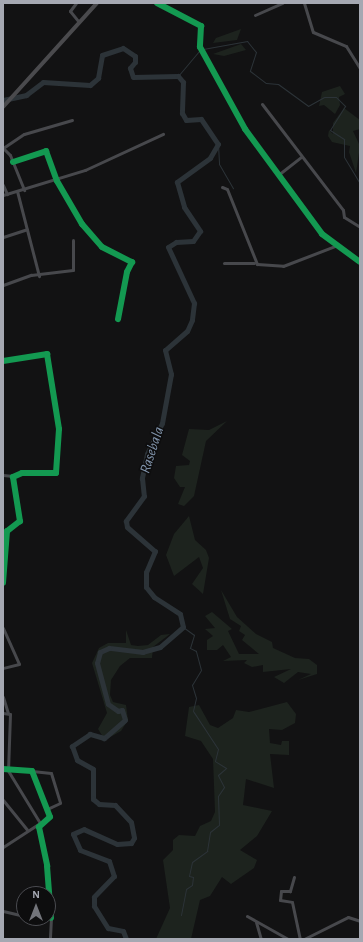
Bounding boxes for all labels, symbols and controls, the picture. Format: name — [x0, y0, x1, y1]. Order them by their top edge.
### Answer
water label: Rasebala — [136, 424, 168, 476]
north arrow — [16, 886, 56, 926]
text: N — [32, 889, 40, 900]

